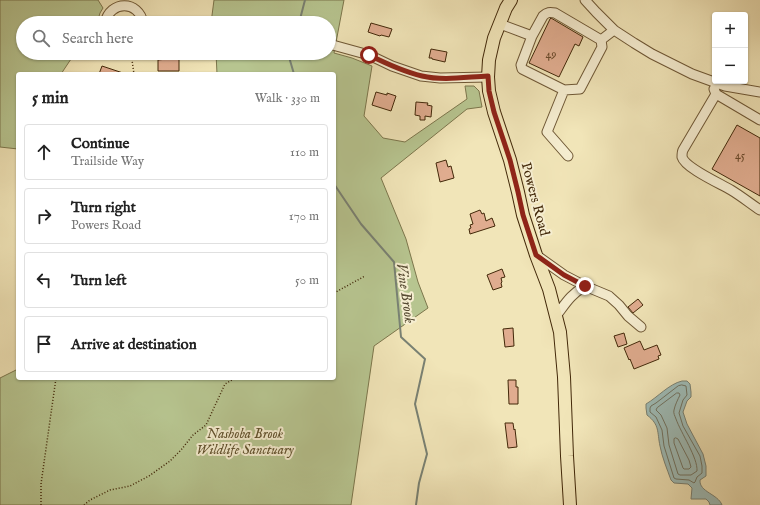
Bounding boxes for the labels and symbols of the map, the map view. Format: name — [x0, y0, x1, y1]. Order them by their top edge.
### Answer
route start — [360, 46, 378, 64]
house number: 49 — [545, 47, 557, 62]
house number: 45 — [735, 148, 746, 163]
street label: Powers Road — [517, 160, 554, 239]
water label: Vine Brook — [392, 262, 419, 324]
route end — [576, 277, 594, 295]
park label: Nashoba Brook Wildlife Sanctuary — [196, 425, 295, 459]

